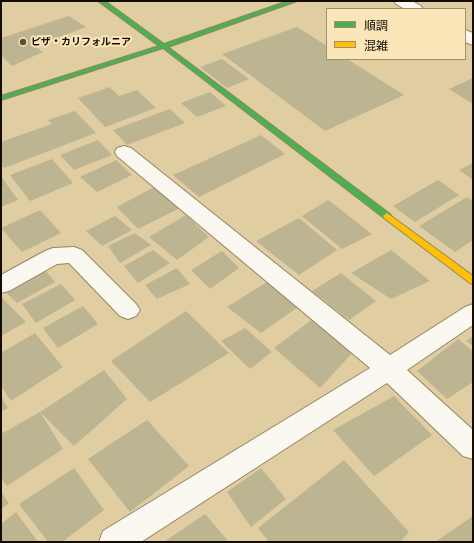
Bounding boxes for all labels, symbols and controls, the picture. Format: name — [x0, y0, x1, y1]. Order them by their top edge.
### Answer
legend — [326, 8, 466, 60]
text: 順調 — [364, 18, 388, 33]
place label: ピザ・カリフォルニア — [31, 36, 131, 48]
marker: ピザ・カリフォルニア — [18, 37, 28, 47]
text: 混雑 — [364, 38, 388, 53]

